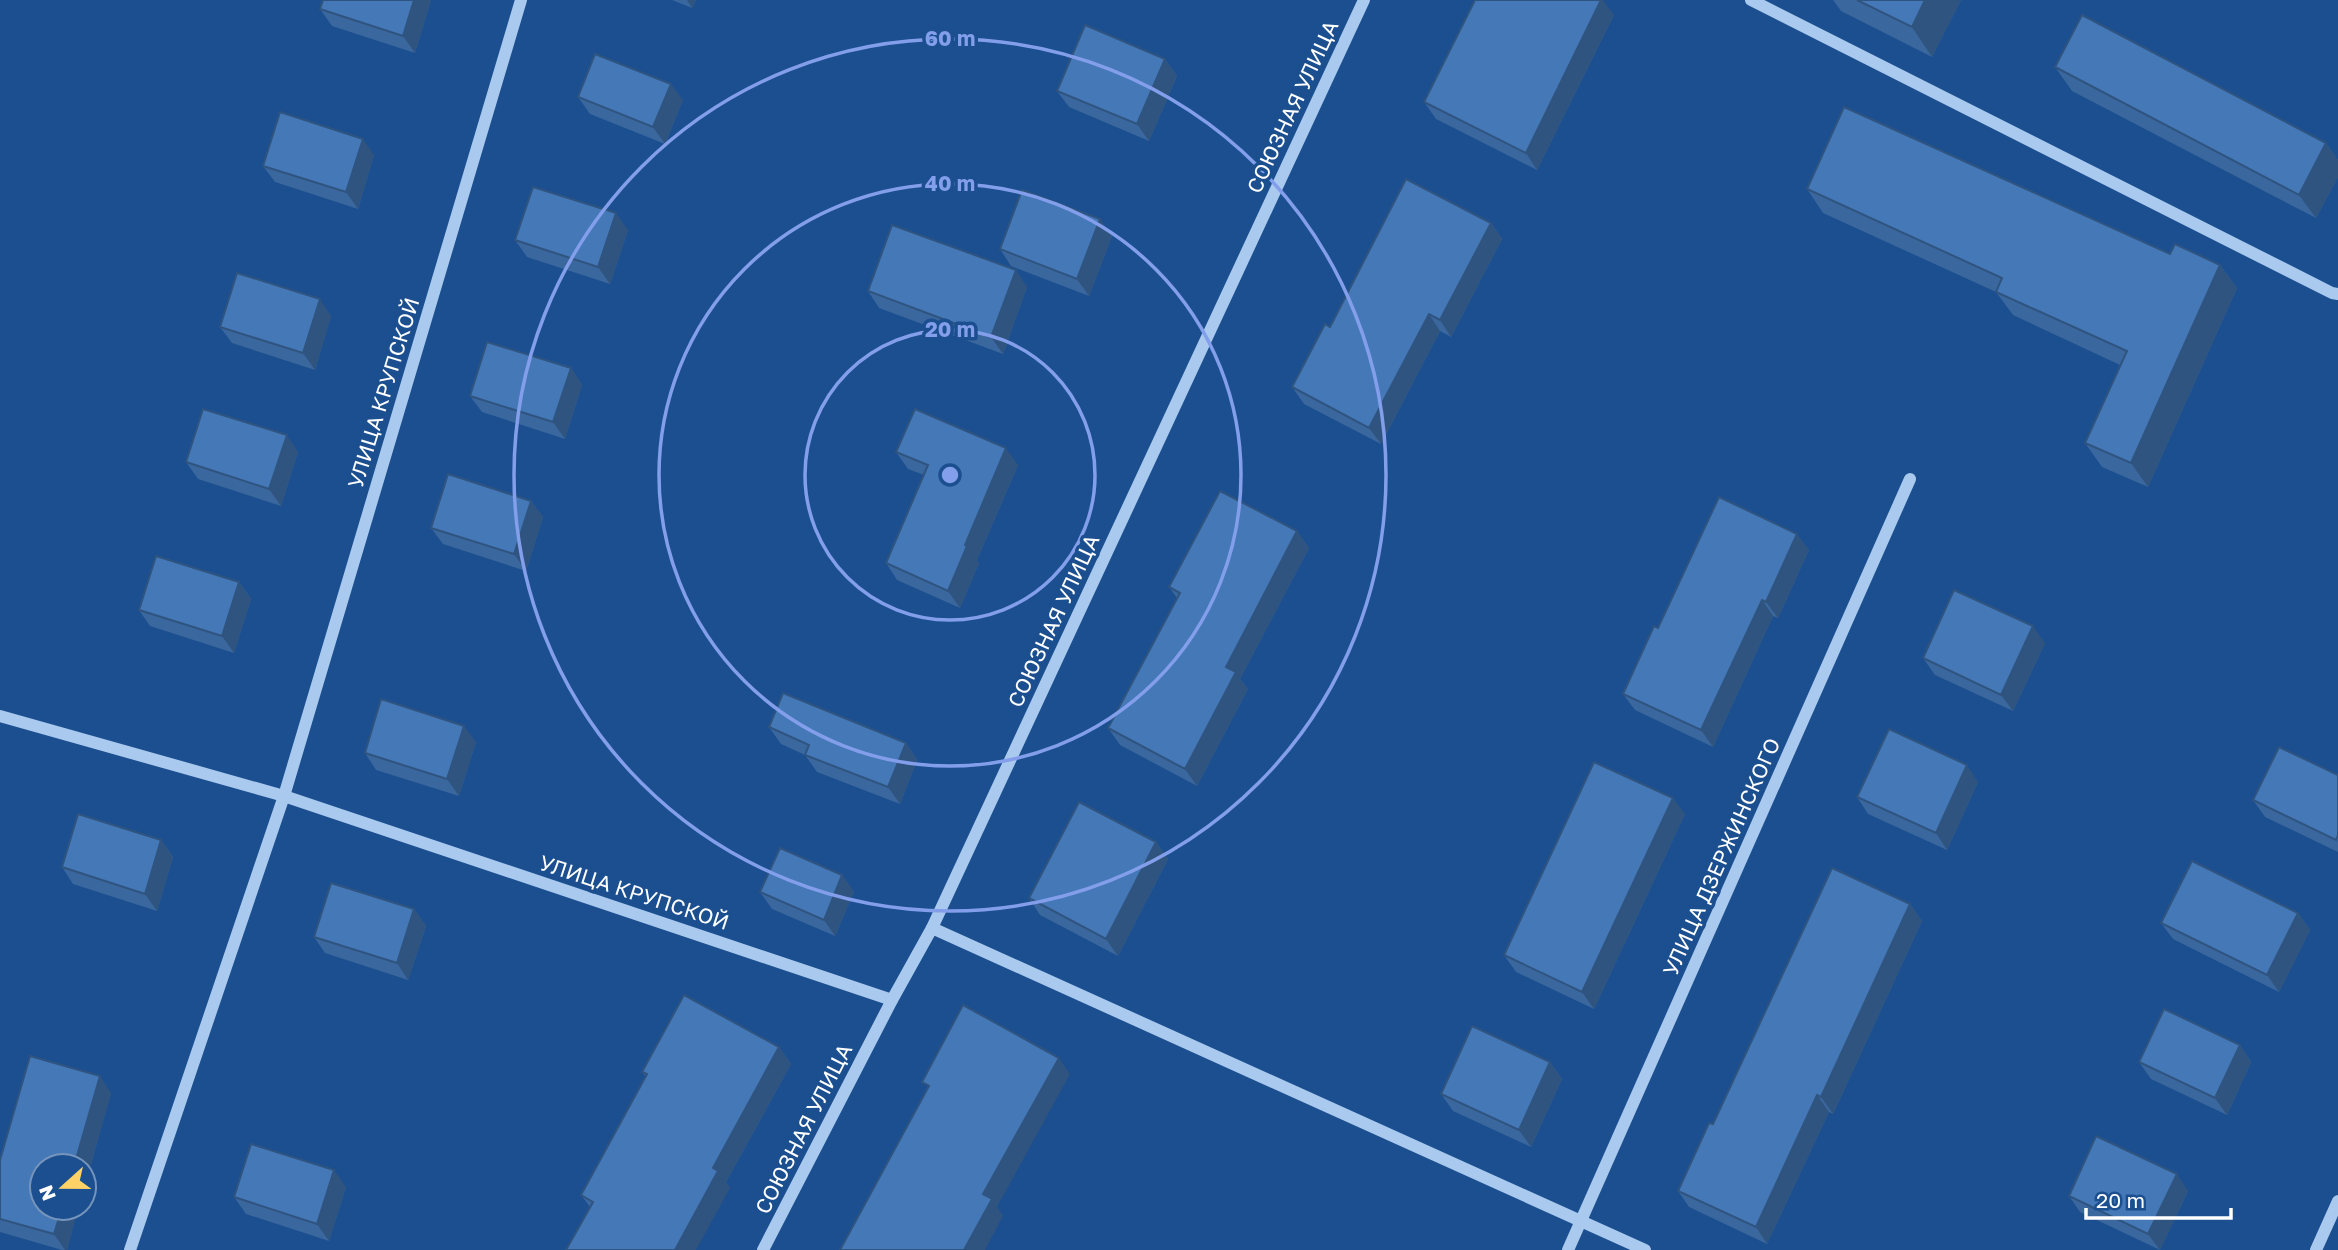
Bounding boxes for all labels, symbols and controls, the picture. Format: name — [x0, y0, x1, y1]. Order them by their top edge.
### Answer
street label: СОЮЗНАЯ УЛИЦА — [1241, 16, 1343, 197]
text: 60 m — [925, 25, 975, 51]
text: 40 m — [925, 170, 975, 196]
street label: УЛИЦА КРУПСКОЙ — [342, 294, 424, 491]
text: 20 m — [925, 316, 975, 342]
centre of rings — [938, 463, 962, 487]
street label: СОЮЗНАЯ УЛИЦА — [1002, 530, 1104, 711]
street label: УЛИЦА ДЗЕРЖИНСКОГО — [1657, 734, 1785, 980]
street label: УЛИЦА КРУПСКОЙ — [536, 849, 732, 935]
street label: СОЮЗНАЯ УЛИЦА — [749, 1039, 857, 1218]
north arrow — [28, 1152, 98, 1222]
scale bar — [2086, 1176, 2231, 1220]
text: N — [33, 1182, 60, 1204]
text: 20 m — [2096, 1187, 2145, 1213]

